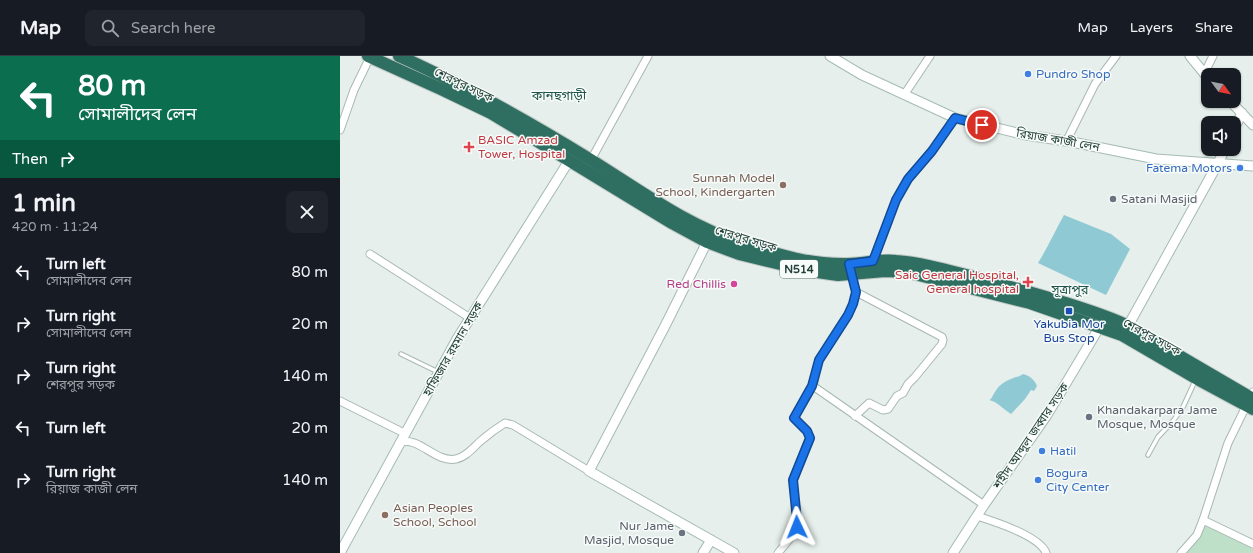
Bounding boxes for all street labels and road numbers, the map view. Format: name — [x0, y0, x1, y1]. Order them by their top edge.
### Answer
street label: শেরপুর সড়ক — [432, 65, 496, 106]
street label: রিয়াজ কাজী লেন — [1014, 125, 1102, 154]
street label: শেরপুর সড়ক — [713, 223, 779, 256]
road number: N514 — [780, 260, 818, 278]
street label: হাফিজার রহমান সড়ক — [419, 299, 486, 400]
street label: শেরপুর সড়ক — [1120, 315, 1184, 360]
street label: শহীদ আব্দুল জব্বার সড়ক — [989, 380, 1072, 492]

